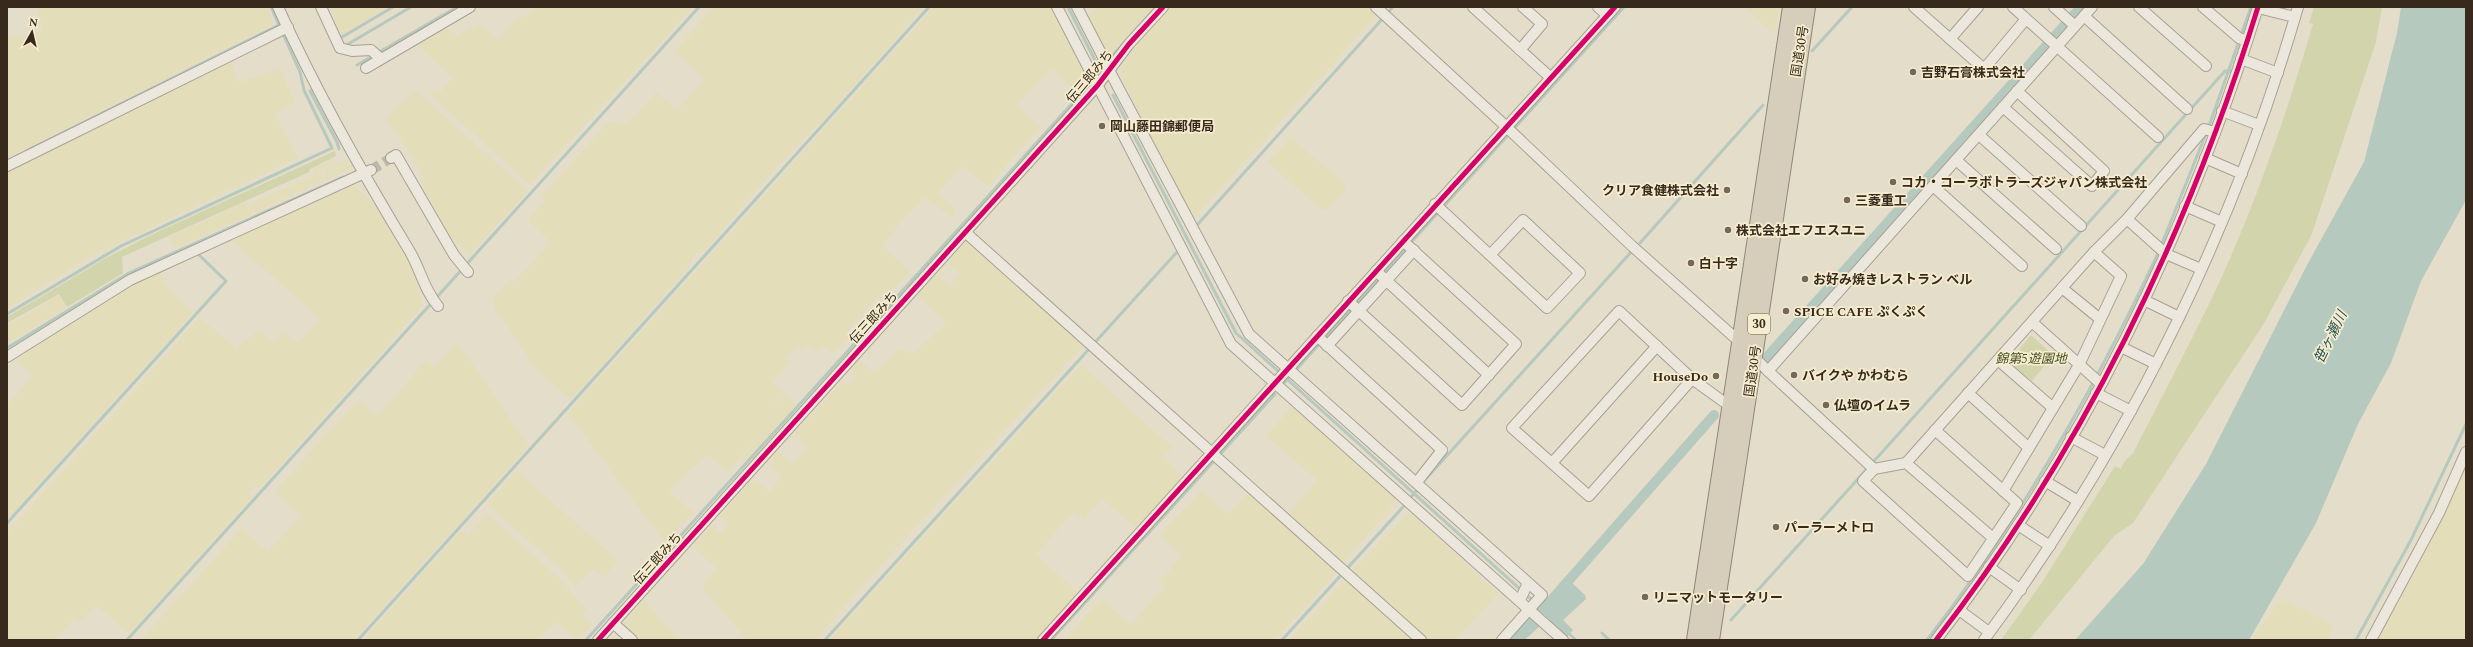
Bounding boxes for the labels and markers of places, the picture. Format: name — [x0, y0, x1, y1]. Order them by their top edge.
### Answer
place label: 吉野石膏株式会社 — [1921, 63, 2025, 83]
marker: 吉野石膏株式会社 — [1908, 67, 1918, 77]
place label: 岡山藤田錦郵便局 — [1110, 117, 1214, 137]
marker: 岡山藤田錦郵便局 — [1097, 121, 1107, 131]
place label: コカ・コーラボトラーズジャパン株式会社 — [1901, 173, 2147, 193]
marker: コカ・コーラボトラーズジャパン株式会社 — [1888, 177, 1898, 187]
place label: クリア食健株式会社 — [1602, 181, 1719, 201]
marker: クリア食健株式会社 — [1722, 185, 1732, 195]
place label: 三菱重工 — [1855, 191, 1907, 211]
marker: 三菱重工 — [1842, 195, 1852, 205]
place label: 株式会社エフエスユニ — [1736, 221, 1866, 241]
marker: 株式会社エフエスユニ — [1723, 225, 1733, 235]
place label: 白十字 — [1699, 254, 1738, 274]
marker: 白十字 — [1686, 258, 1696, 268]
place label: お好み焼きレストラン ベル — [1813, 270, 1972, 290]
marker: お好み焼きレストラン ベル — [1800, 274, 1810, 284]
place label: SPICE CAFE ぷくぷく — [1794, 302, 1928, 322]
marker: SPICE CAFE ぷくぷく — [1781, 306, 1791, 316]
place label: バイクや かわむら — [1802, 366, 1909, 386]
place label: HouseDo — [1653, 367, 1708, 387]
marker: バイクや かわむら — [1789, 370, 1799, 380]
marker: HouseDo — [1711, 371, 1721, 381]
place label: 仏壇のイムラ — [1834, 396, 1911, 416]
marker: 仏壇のイムラ — [1821, 400, 1831, 410]
place label: パーラーメトロ — [1784, 518, 1874, 538]
marker: パーラーメトロ — [1771, 522, 1781, 532]
place label: リニマットモータリー — [1653, 588, 1783, 608]
marker: リニマットモータリー — [1640, 592, 1650, 602]

